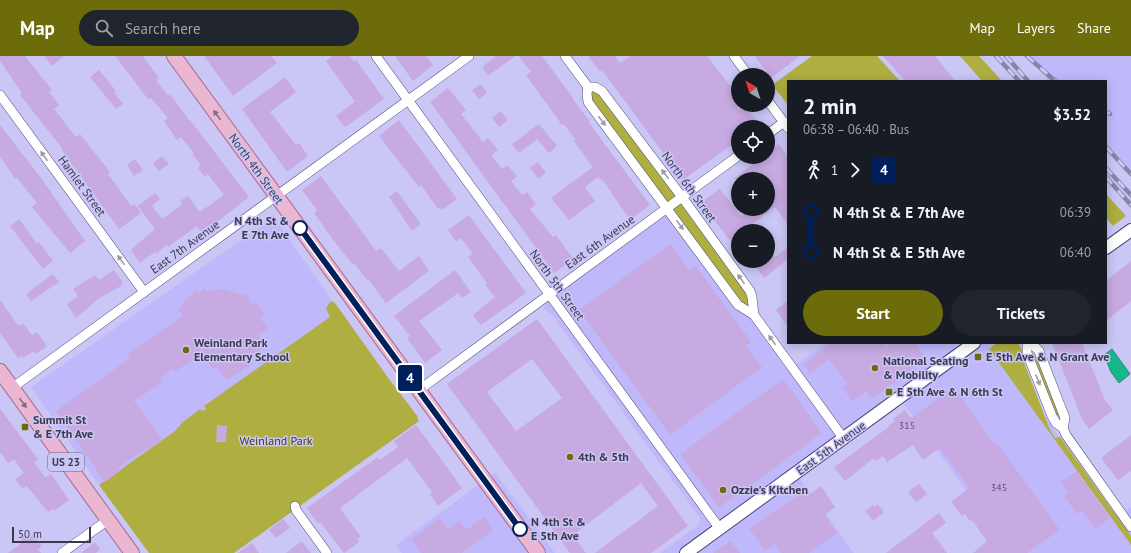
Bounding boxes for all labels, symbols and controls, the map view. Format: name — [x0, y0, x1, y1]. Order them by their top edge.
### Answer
search box — [79, 10, 359, 46]
text: Map — [20, 16, 55, 40]
icon: search — [93, 17, 115, 39]
text: Search here — [125, 19, 201, 38]
text: Map — [969, 19, 995, 37]
text: Layers — [1017, 19, 1055, 37]
text: Share — [1077, 19, 1111, 37]
north arrow — [731, 68, 775, 112]
map controls — [731, 68, 775, 268]
text: 2 min — [803, 92, 857, 120]
text: $3.52 — [1053, 105, 1091, 124]
one-way arrow — [213, 110, 221, 120]
one-way arrow — [598, 115, 606, 126]
button: locate — [731, 120, 775, 164]
text: 06:38 – 06:40 · Bus — [803, 121, 909, 138]
street label: North 4th Street — [226, 130, 287, 207]
street label: North 6th Street — [659, 148, 720, 225]
one-way arrow — [40, 150, 48, 161]
street label: Hamlet Street — [55, 152, 109, 219]
icon: walk — [803, 159, 825, 181]
icon: forward — [844, 159, 866, 181]
text: 4 — [880, 161, 888, 179]
text: 1 — [831, 162, 838, 179]
one-way arrow — [661, 169, 669, 179]
button: + — [731, 172, 775, 216]
text: N 4th St & E 7th Ave — [833, 203, 965, 222]
text: 06:39 — [1060, 204, 1091, 221]
street label: East 6th Avenue — [562, 211, 637, 272]
place label: N 4th St & E 7th Ave — [234, 213, 289, 242]
street label: East 7th Avenue — [147, 216, 222, 277]
marker: N 4th St & E 7th Ave — [292, 220, 308, 236]
one-way arrow — [676, 220, 684, 230]
button: − — [731, 224, 775, 268]
text: N 4th St & E 5th Ave — [833, 243, 965, 262]
text: 06:40 — [1060, 244, 1091, 261]
street label: North 5th Street — [527, 246, 588, 323]
one-way arrow — [117, 255, 125, 266]
one-way arrow — [737, 274, 745, 285]
button: Start — [803, 290, 943, 336]
button: Tickets — [951, 290, 1091, 336]
place label: Weinland Park Elementary School — [194, 335, 290, 364]
one-way arrow — [768, 335, 777, 346]
marker: Weinland Park Elementary School — [181, 345, 191, 355]
place label: E 5th Ave & N Grant Ave — [986, 349, 1109, 364]
marker: E 5th Ave & N Grant Ave — [973, 352, 983, 362]
place label: National Seating & Mobility — [883, 353, 969, 382]
marker: National Seating & Mobility — [870, 363, 880, 373]
line badge: 4 — [397, 365, 423, 391]
text: 4 — [406, 369, 414, 387]
one-way arrow — [1035, 374, 1041, 385]
place label: E 5th Ave & N 6th St — [897, 384, 1003, 399]
marker: E 5th Ave & N 6th St — [884, 387, 894, 397]
one-way arrow — [19, 398, 27, 408]
place label: Summit St & E 7th Ave — [33, 412, 93, 441]
street label: East 5th Avenue — [793, 417, 868, 478]
house number: 315 — [899, 419, 915, 432]
marker: Summit St & E 7th Ave — [20, 422, 30, 432]
park label: Weinland Park — [239, 433, 313, 448]
place label: 4th & 5th — [578, 449, 629, 464]
marker: 4th & 5th — [565, 452, 575, 462]
road number: US 23 — [48, 453, 84, 471]
house number: 345 — [991, 481, 1007, 494]
place label: Ozzie's Kitchen — [731, 482, 808, 497]
marker: Ozzie's Kitchen — [718, 485, 728, 495]
place label: N 4th St & E 5th Ave — [531, 514, 586, 543]
marker: N 4th St & E 5th Ave — [512, 521, 528, 537]
scale bar — [12, 525, 91, 544]
text: 50 m — [18, 527, 42, 541]

